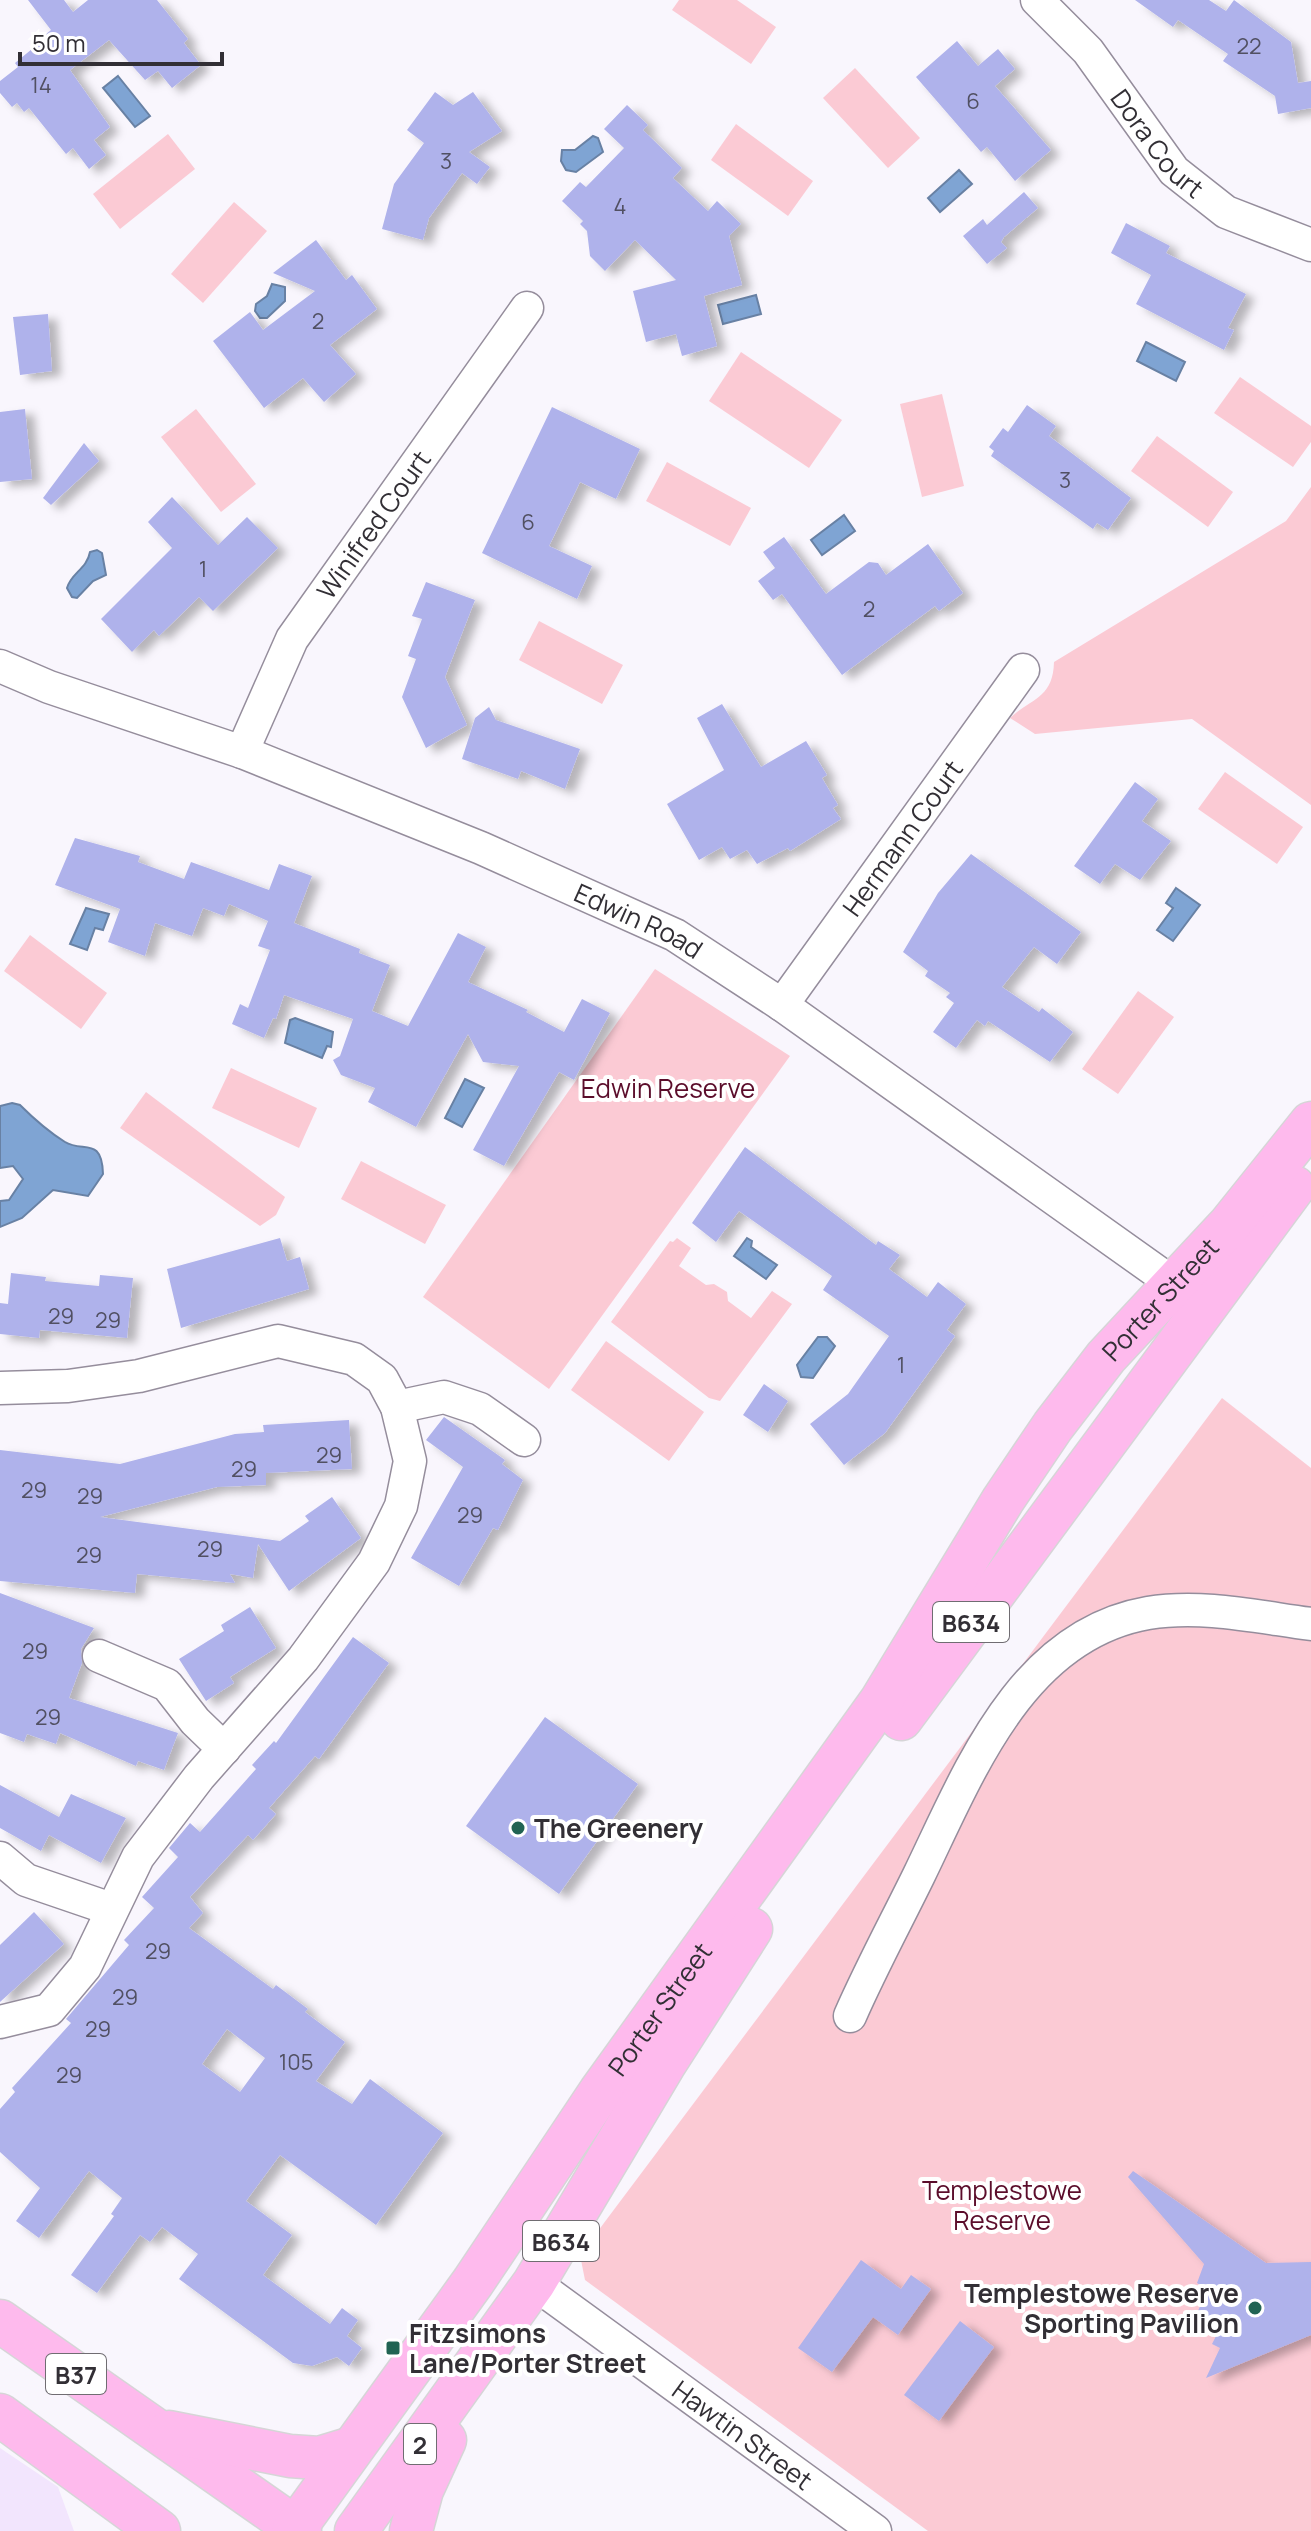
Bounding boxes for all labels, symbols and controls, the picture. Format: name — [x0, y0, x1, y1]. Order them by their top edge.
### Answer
scale bar — [20, 16, 222, 66]
text: 50 m — [32, 26, 86, 59]
house number: 22 — [1236, 31, 1262, 61]
house number: 14 — [30, 70, 52, 100]
street label: Dora Court — [1103, 82, 1211, 206]
house number: 6 — [966, 86, 980, 116]
house number: 3 — [440, 146, 452, 176]
house number: 4 — [614, 191, 626, 221]
house number: 2 — [312, 306, 324, 336]
street label: Winifred Court — [308, 443, 439, 606]
house number: 3 — [1059, 465, 1071, 495]
house number: 6 — [521, 507, 535, 537]
house number: 1 — [199, 554, 207, 584]
house number: 2 — [863, 594, 875, 624]
street label: Hermann Court — [834, 752, 971, 923]
street label: Edwin Road — [569, 874, 710, 967]
park label: Edwin Reserve — [581, 1070, 755, 1106]
street label: Porter Street — [1094, 1230, 1227, 1369]
house number: 29 — [48, 1301, 74, 1331]
house number: 29 — [95, 1305, 121, 1335]
house number: 1 — [897, 1350, 905, 1380]
house number: 29 — [316, 1440, 342, 1470]
house number: 29 — [231, 1454, 257, 1484]
house number: 29 — [21, 1475, 47, 1505]
house number: 29 — [77, 1481, 103, 1511]
house number: 29 — [457, 1500, 483, 1530]
house number: 29 — [197, 1534, 223, 1564]
house number: 29 — [76, 1540, 102, 1570]
road number: B634 — [933, 1602, 1009, 1642]
house number: 29 — [22, 1636, 48, 1666]
house number: 29 — [35, 1702, 61, 1732]
place label: The Greenery — [534, 1810, 704, 1846]
marker: The Greenery — [509, 1819, 527, 1837]
street label: Porter Street — [599, 1935, 720, 2083]
house number: 29 — [145, 1936, 171, 1966]
house number: 29 — [112, 1982, 138, 2012]
house number: 29 — [85, 2014, 111, 2044]
house number: 105 — [279, 2047, 313, 2077]
house number: 29 — [56, 2060, 82, 2090]
park label: Templestowe Reserve — [922, 2172, 1082, 2238]
road number: B634 — [523, 2221, 599, 2261]
place label: Templestowe Reserve Sporting Pavilion — [964, 2275, 1239, 2341]
marker: Templestowe Reserve Sporting Pavilion — [1246, 2299, 1264, 2317]
place label: Fitzsimons Lane/Porter Street — [409, 2315, 646, 2381]
marker: Fitzsimons Lane/Porter Street — [384, 2339, 402, 2357]
road number: B37 — [46, 2354, 106, 2394]
street label: Hawtin Street — [665, 2372, 820, 2498]
road number: 2 — [404, 2424, 436, 2464]

